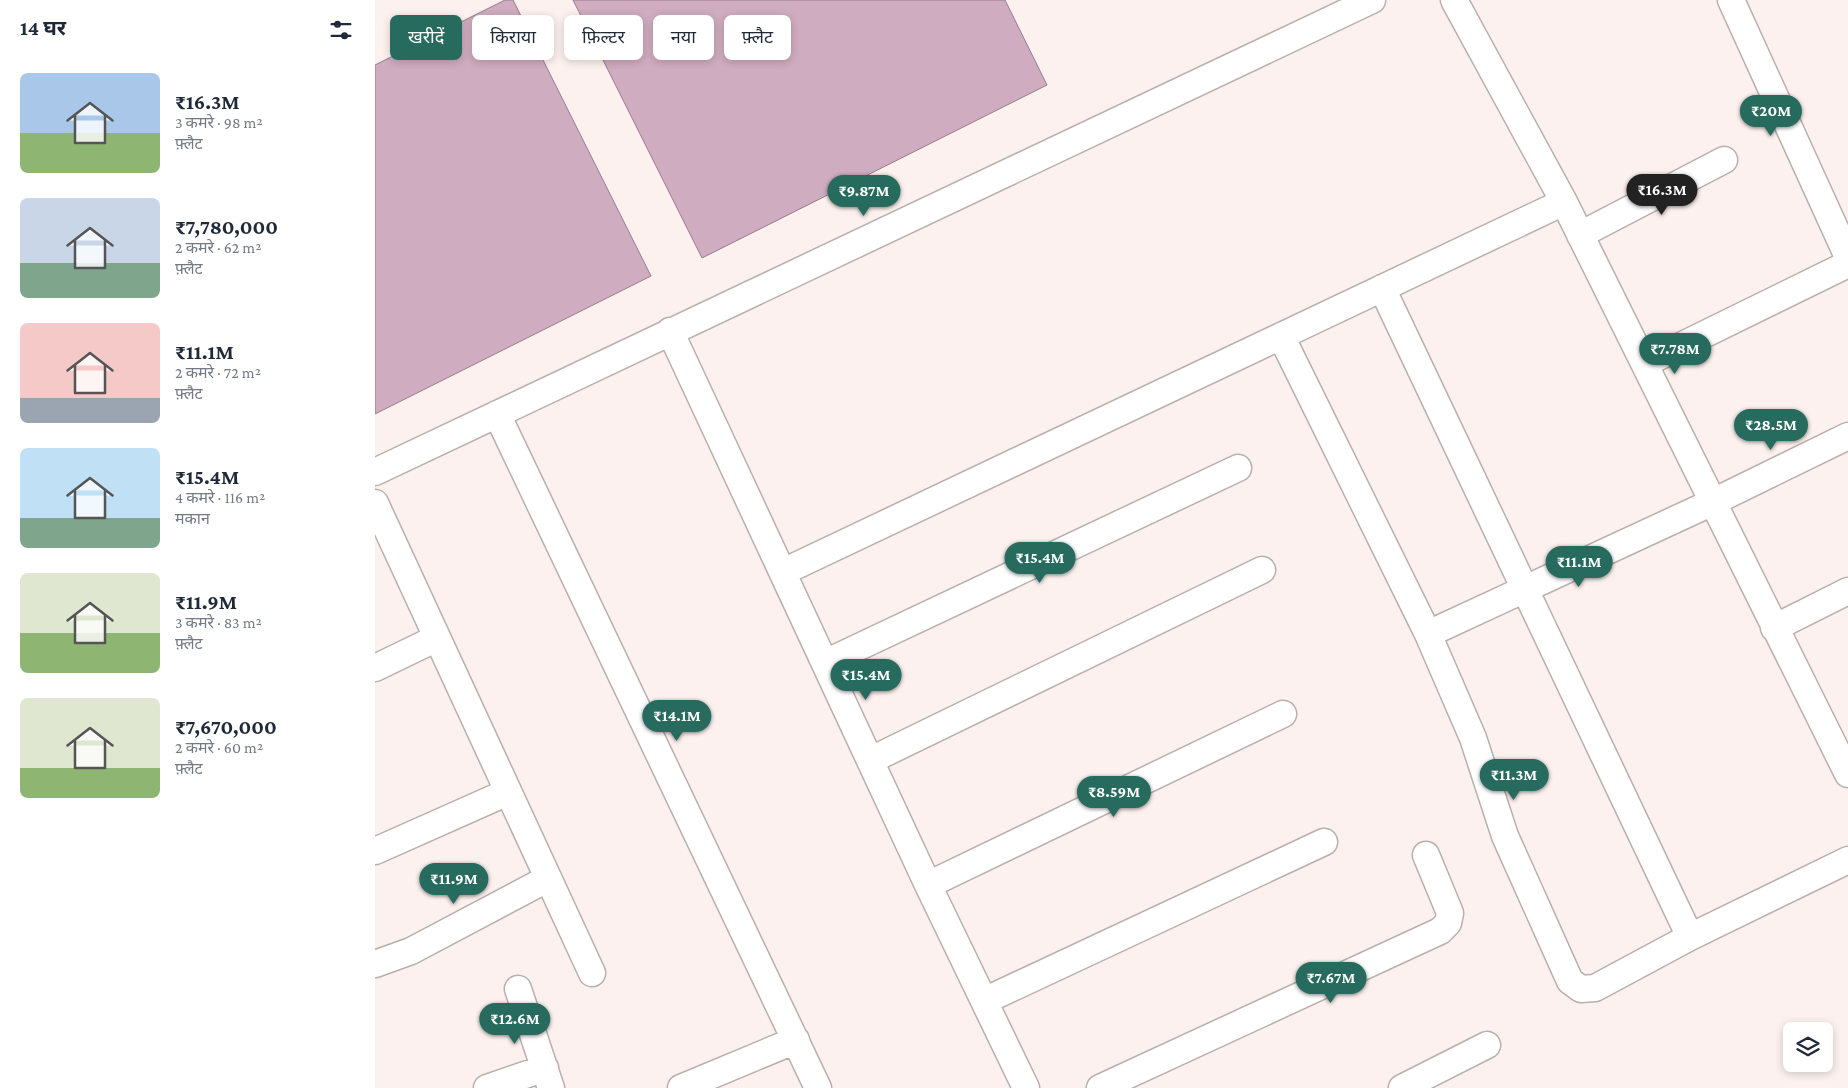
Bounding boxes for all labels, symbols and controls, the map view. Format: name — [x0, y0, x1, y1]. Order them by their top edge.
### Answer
chip: खरीदें — [390, 15, 462, 60]
chip: किराया — [472, 15, 554, 60]
chip: फ़िल्टर — [564, 15, 643, 60]
chip: नया — [653, 15, 714, 60]
chip: फ़्लैट — [724, 15, 791, 60]
text: 14 घर — [20, 16, 66, 40]
icon: filters — [327, 16, 355, 44]
text: ₹16.3M — [175, 90, 240, 114]
icon: home — [60, 93, 120, 153]
pin: ₹20M — [1741, 94, 1801, 137]
text: ₹20M — [1751, 102, 1791, 119]
text: 3 कमरे · 98 m² — [175, 114, 263, 131]
text: फ़्लैट — [175, 135, 203, 152]
pin: ₹9.87M — [823, 174, 905, 217]
pin: ₹16.3M — [1621, 174, 1703, 216]
text: ₹16.3M — [1637, 181, 1687, 198]
text: ₹9.87M — [838, 182, 890, 199]
text: ₹7,780,000 — [175, 215, 278, 239]
icon: home — [60, 218, 120, 278]
text: 2 कमरे · 62 m² — [175, 239, 261, 256]
text: फ़्लैट — [175, 260, 203, 277]
pin: ₹7.78M — [1634, 332, 1716, 375]
text: ₹11.1M — [175, 340, 234, 364]
text: ₹7.78M — [1650, 340, 1700, 357]
icon: home — [60, 343, 120, 403]
text: 2 कमरे · 72 m² — [175, 364, 261, 381]
text: फ़्लैट — [175, 385, 203, 402]
pin: ₹28.5M — [1730, 408, 1812, 451]
text: ₹28.5M — [1745, 416, 1797, 433]
text: ₹15.4M — [175, 465, 239, 489]
icon: home — [60, 468, 120, 528]
text: 4 कमरे · 116 m² — [175, 489, 265, 506]
text: मकान — [175, 510, 210, 527]
pin: ₹15.4M — [999, 542, 1081, 584]
pin: ₹11.1M — [1538, 546, 1620, 588]
text: ₹15.4M — [1016, 549, 1064, 566]
text: ₹11.1M — [1557, 553, 1601, 570]
text: ₹11.9M — [175, 590, 237, 614]
icon: home — [60, 593, 120, 653]
text: 3 कमरे · 83 m² — [175, 614, 262, 631]
text: फ़्लैट — [175, 635, 203, 652]
pin: ₹15.4M — [825, 658, 907, 701]
text: ₹15.4M — [842, 666, 890, 683]
pin: ₹14.1M — [636, 700, 718, 742]
text: ₹14.1M — [653, 707, 701, 724]
text: ₹7,670,000 — [175, 715, 277, 739]
icon: home — [60, 718, 120, 778]
text: 2 कमरे · 60 m² — [175, 739, 263, 756]
pin: ₹11.3M — [1473, 758, 1555, 801]
text: फ़्लैट — [175, 760, 203, 777]
text: ₹11.3M — [1491, 766, 1537, 783]
pin: ₹8.59M — [1073, 776, 1155, 818]
text: ₹8.59M — [1088, 783, 1140, 800]
pin: ₹11.9M — [413, 862, 495, 905]
text: ₹11.9M — [430, 870, 478, 887]
pin: ₹7.67M — [1290, 962, 1372, 1004]
text: ₹7.67M — [1307, 969, 1355, 986]
pin: ₹12.6M — [474, 1002, 556, 1045]
text: ₹12.6M — [490, 1010, 540, 1027]
map controls — [1783, 1022, 1833, 1072]
button: layers — [1783, 1022, 1833, 1072]

